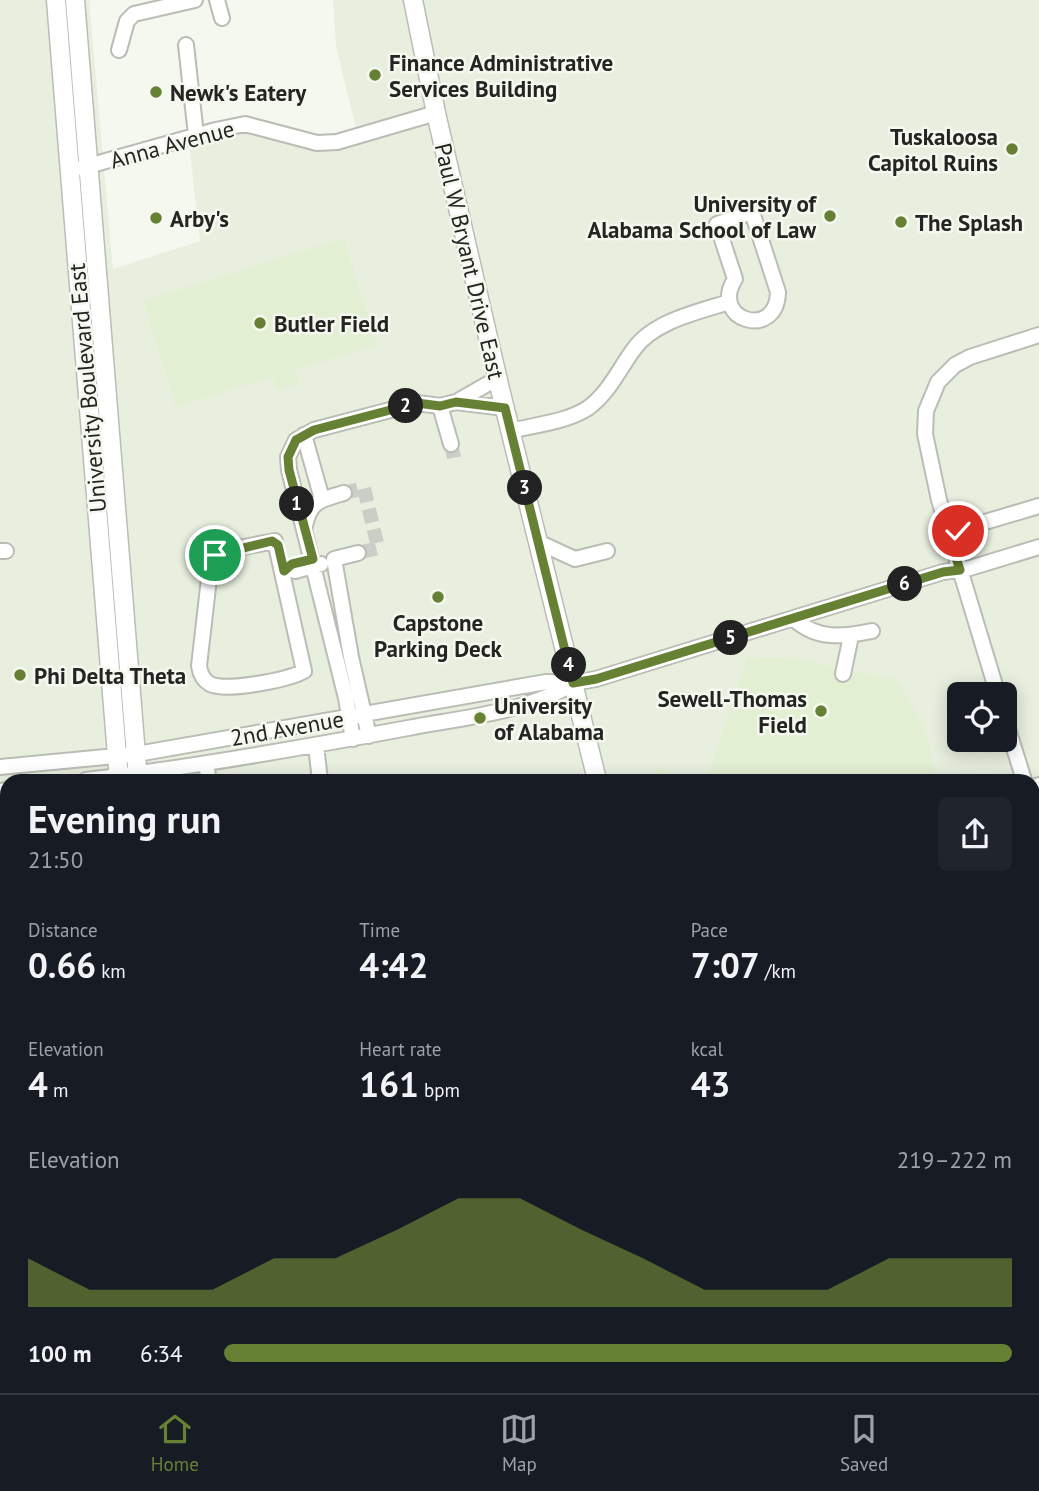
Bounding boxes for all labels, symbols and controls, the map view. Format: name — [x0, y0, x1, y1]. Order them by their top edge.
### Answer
place label: Finance Administrative Services Building — [389, 48, 613, 103]
marker: Finance Administrative Services Building — [367, 67, 383, 83]
place label: Newk's Eatery — [170, 78, 307, 107]
marker: Newk's Eatery — [148, 84, 164, 100]
street label: Anna Avenue — [107, 114, 237, 174]
place label: Tuskaloosa Capitol Ruins — [868, 122, 998, 177]
street label: Paul W Bryant Drive East — [429, 140, 511, 382]
marker: Tuskaloosa Capitol Ruins — [1004, 141, 1020, 157]
place label: University of Alabama School of Law — [587, 189, 818, 244]
place label: Arby's — [170, 204, 229, 233]
marker: University of Alabama School of Law — [822, 208, 838, 224]
place label: The Splash — [915, 208, 1023, 237]
marker: Arby's — [148, 210, 164, 226]
marker: The Splash — [893, 214, 909, 230]
street label: University Boulevard East — [62, 262, 112, 514]
place label: Butler Field — [274, 309, 389, 338]
marker: Butler Field — [252, 315, 268, 331]
pin: 2 — [388, 388, 424, 424]
text: 2 — [400, 393, 411, 417]
pin: 3 — [508, 470, 542, 505]
text: 3 — [519, 475, 530, 499]
pin: 1 — [280, 486, 314, 522]
text: 1 — [291, 491, 302, 515]
pin — [928, 501, 988, 561]
icon: check — [939, 512, 977, 550]
pin — [185, 525, 245, 585]
icon: arrive — [196, 536, 234, 574]
pin: 6 — [888, 566, 922, 602]
text: 6 — [899, 571, 910, 595]
marker: Capstone Parking Deck — [430, 589, 446, 605]
place label: Capstone Parking Deck — [374, 608, 503, 663]
pin: 5 — [714, 620, 748, 656]
text: 5 — [725, 625, 736, 649]
pin: 4 — [552, 648, 586, 682]
text: 4 — [563, 652, 574, 676]
place label: Phi Delta Theta — [34, 661, 186, 690]
marker: Phi Delta Theta — [12, 667, 28, 683]
map controls — [947, 682, 1017, 752]
button: locate — [947, 682, 1017, 752]
place label: Sewell-Thomas Field — [657, 684, 807, 739]
place label: University of Alabama — [494, 691, 604, 746]
marker: Sewell-Thomas Field — [813, 703, 829, 719]
street label: 2nd Avenue — [228, 704, 346, 752]
marker: University of Alabama — [472, 710, 488, 726]
text: Evening run — [28, 794, 221, 843]
button: share — [938, 797, 1012, 871]
text: 21:50 — [28, 845, 83, 874]
text: Distance — [28, 918, 98, 942]
text: Time — [359, 918, 400, 942]
text: Pace — [691, 918, 728, 942]
text: 0.66 — [28, 942, 96, 988]
text: 4:42 — [359, 942, 428, 988]
text: 7:07 — [691, 942, 760, 988]
text: km — [96, 959, 126, 983]
text: /km — [760, 959, 796, 983]
text: Elevation — [28, 1037, 104, 1061]
text: Heart rate — [359, 1037, 441, 1061]
text: kcal — [691, 1037, 723, 1061]
text: 4 — [28, 1061, 48, 1107]
text: 161 — [359, 1061, 419, 1107]
text: 43 — [691, 1061, 730, 1107]
text: m — [48, 1078, 68, 1102]
text: bpm — [419, 1078, 460, 1102]
text: Elevation — [28, 1145, 120, 1174]
text: 219–222 m — [897, 1145, 1012, 1174]
text: 100 m — [28, 1339, 91, 1368]
text: 6:34 — [140, 1339, 183, 1368]
tab: Home — [151, 1410, 199, 1476]
tab: Map — [500, 1410, 538, 1476]
tab: Saved — [840, 1410, 888, 1476]

